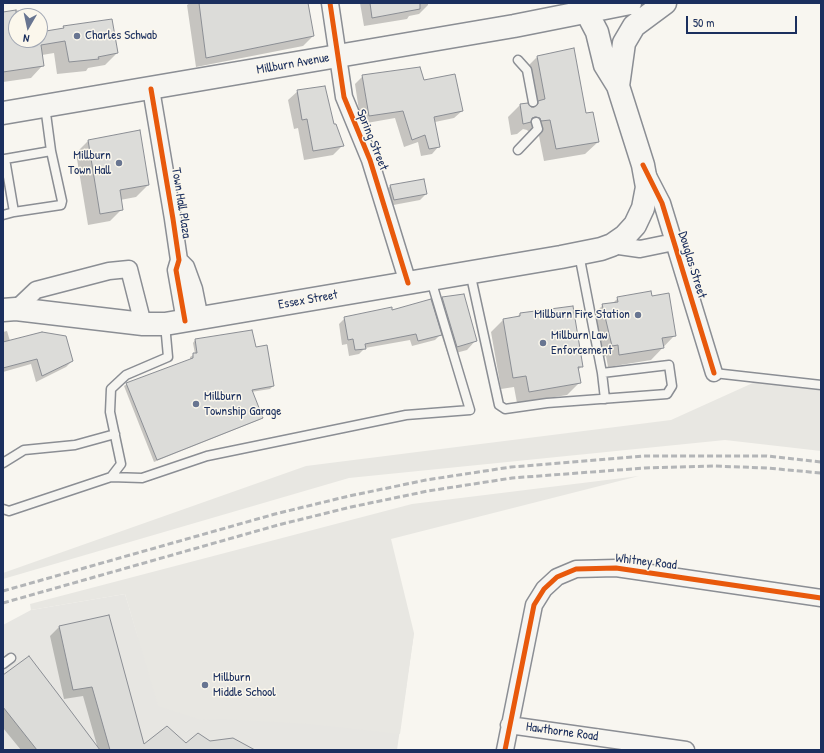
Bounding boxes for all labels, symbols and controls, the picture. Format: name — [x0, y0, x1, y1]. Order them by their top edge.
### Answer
north arrow — [8, 8, 48, 48]
scale bar — [688, 8, 799, 34]
text: 50 m — [693, 14, 714, 31]
place label: Charles Schwab — [85, 28, 157, 44]
text: N — [22, 31, 30, 46]
marker: Charles Schwab — [72, 31, 82, 41]
street label: Millburn Avenue — [255, 50, 331, 78]
street label: Spring Street — [353, 107, 391, 173]
place label: Millburn Town Hall — [68, 148, 111, 179]
marker: Millburn Town Hall — [114, 158, 124, 168]
street label: Town Hall Plaza — [168, 166, 194, 240]
street label: Douglas Street — [674, 230, 710, 300]
street label: Essex Street — [277, 287, 339, 313]
place label: Millburn Fire Station — [534, 307, 630, 323]
marker: Millburn Fire Station — [633, 310, 643, 320]
place label: Millburn Law Enforcement — [551, 328, 612, 359]
marker: Millburn Law Enforcement — [538, 338, 548, 348]
place label: Millburn Township Garage — [204, 389, 282, 420]
marker: Millburn Township Garage — [191, 399, 201, 409]
street label: Whitney Road — [614, 550, 678, 574]
place label: Millburn Middle School — [213, 670, 276, 701]
marker: Millburn Middle School — [200, 680, 210, 690]
street label: Hawthorne Road — [525, 719, 599, 745]

